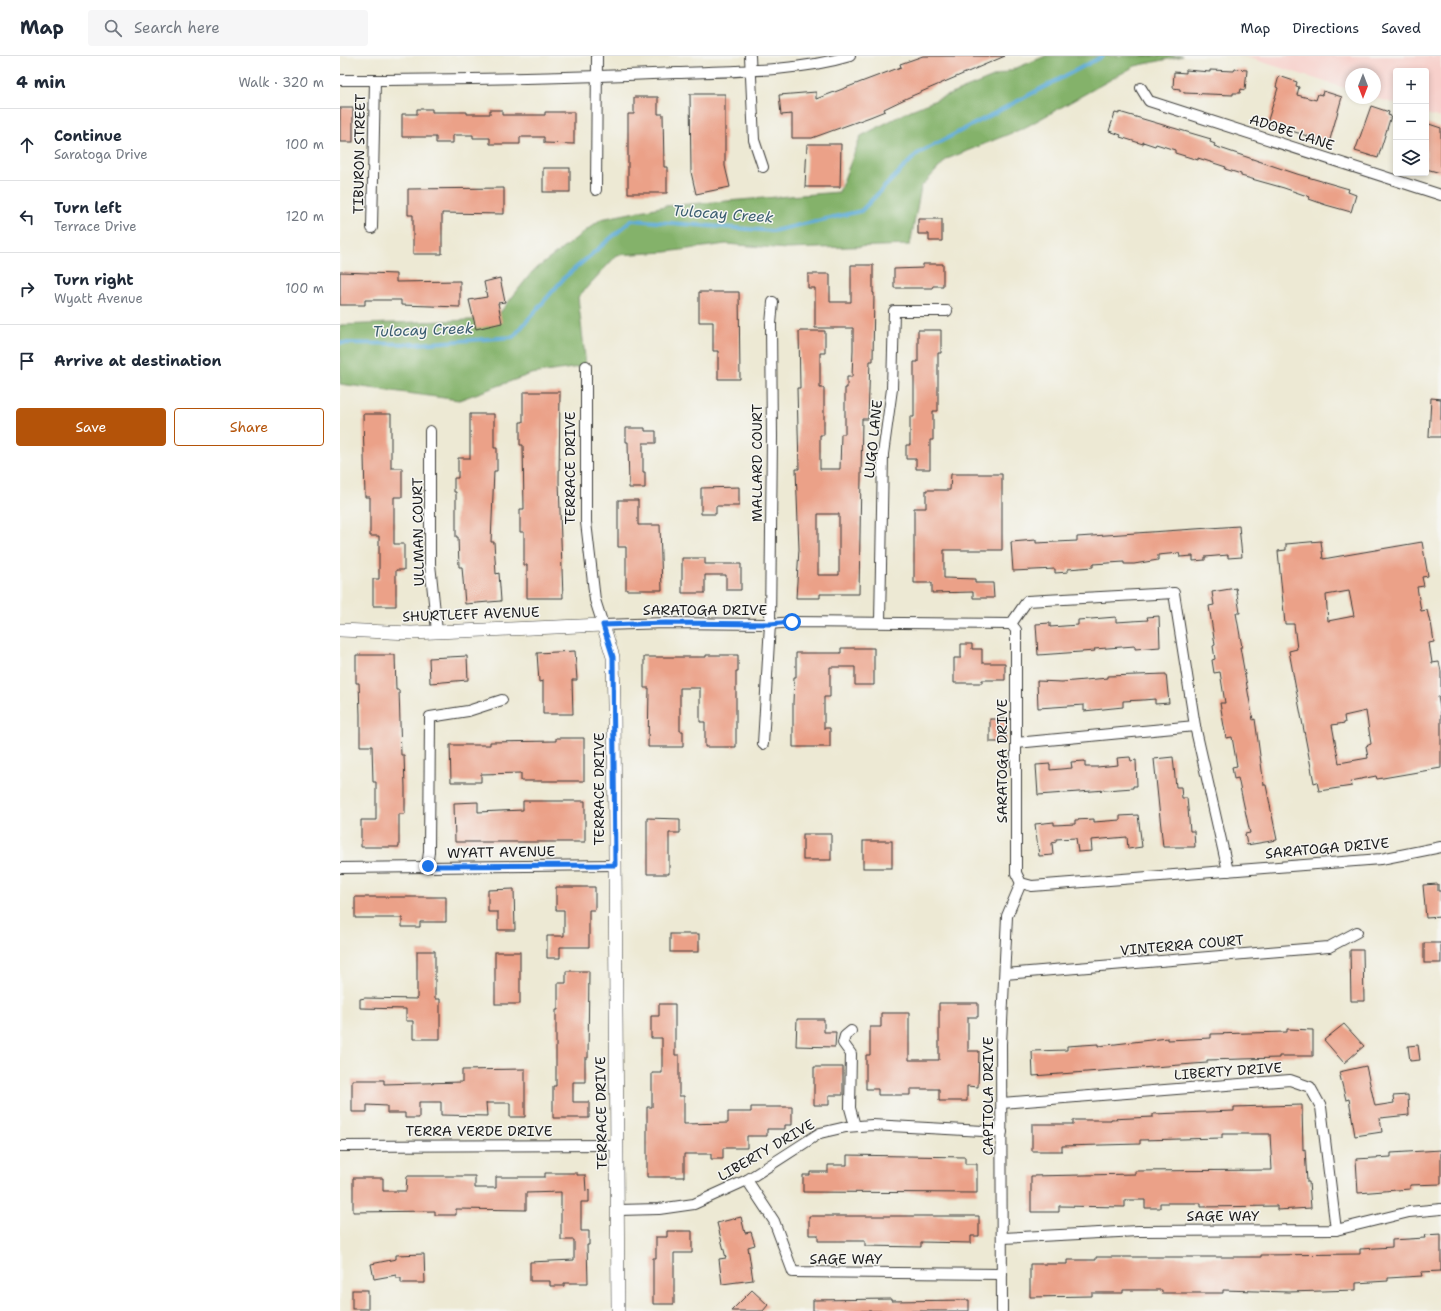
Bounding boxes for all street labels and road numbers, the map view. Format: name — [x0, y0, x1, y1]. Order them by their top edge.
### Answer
street label: TIBURON STREET — [349, 93, 369, 214]
street label: ADOBE LANE — [1247, 110, 1337, 154]
street label: LUGO LANE — [860, 399, 886, 479]
street label: MALLARD COURT — [748, 404, 766, 522]
street label: TERRACE DRIVE — [561, 411, 579, 525]
street label: ULLMAN COURT — [408, 477, 428, 587]
street label: SARATOGA DRIVE — [643, 601, 767, 619]
street label: SHURTLEFF AVENUE — [402, 603, 540, 625]
street label: SARATOGA DRIVE — [993, 699, 1011, 823]
street label: TERRACE DRIVE — [590, 732, 608, 846]
street label: SARATOGA DRIVE — [1264, 834, 1390, 862]
street label: WYATT AVENUE — [447, 842, 556, 862]
street label: VINTERRA COURT — [1119, 931, 1245, 959]
street label: CAPITOLA DRIVE — [979, 1036, 997, 1155]
street label: TERRACE DRIVE — [591, 1056, 611, 1170]
street label: LIBERTY DRIVE — [1173, 1058, 1283, 1084]
street label: LIBERTY DRIVE — [715, 1115, 818, 1185]
street label: TERRA VERDE DRIVE — [406, 1122, 553, 1140]
street label: SAGE WAY — [1187, 1207, 1260, 1225]
street label: SAGE WAY — [810, 1250, 883, 1268]

